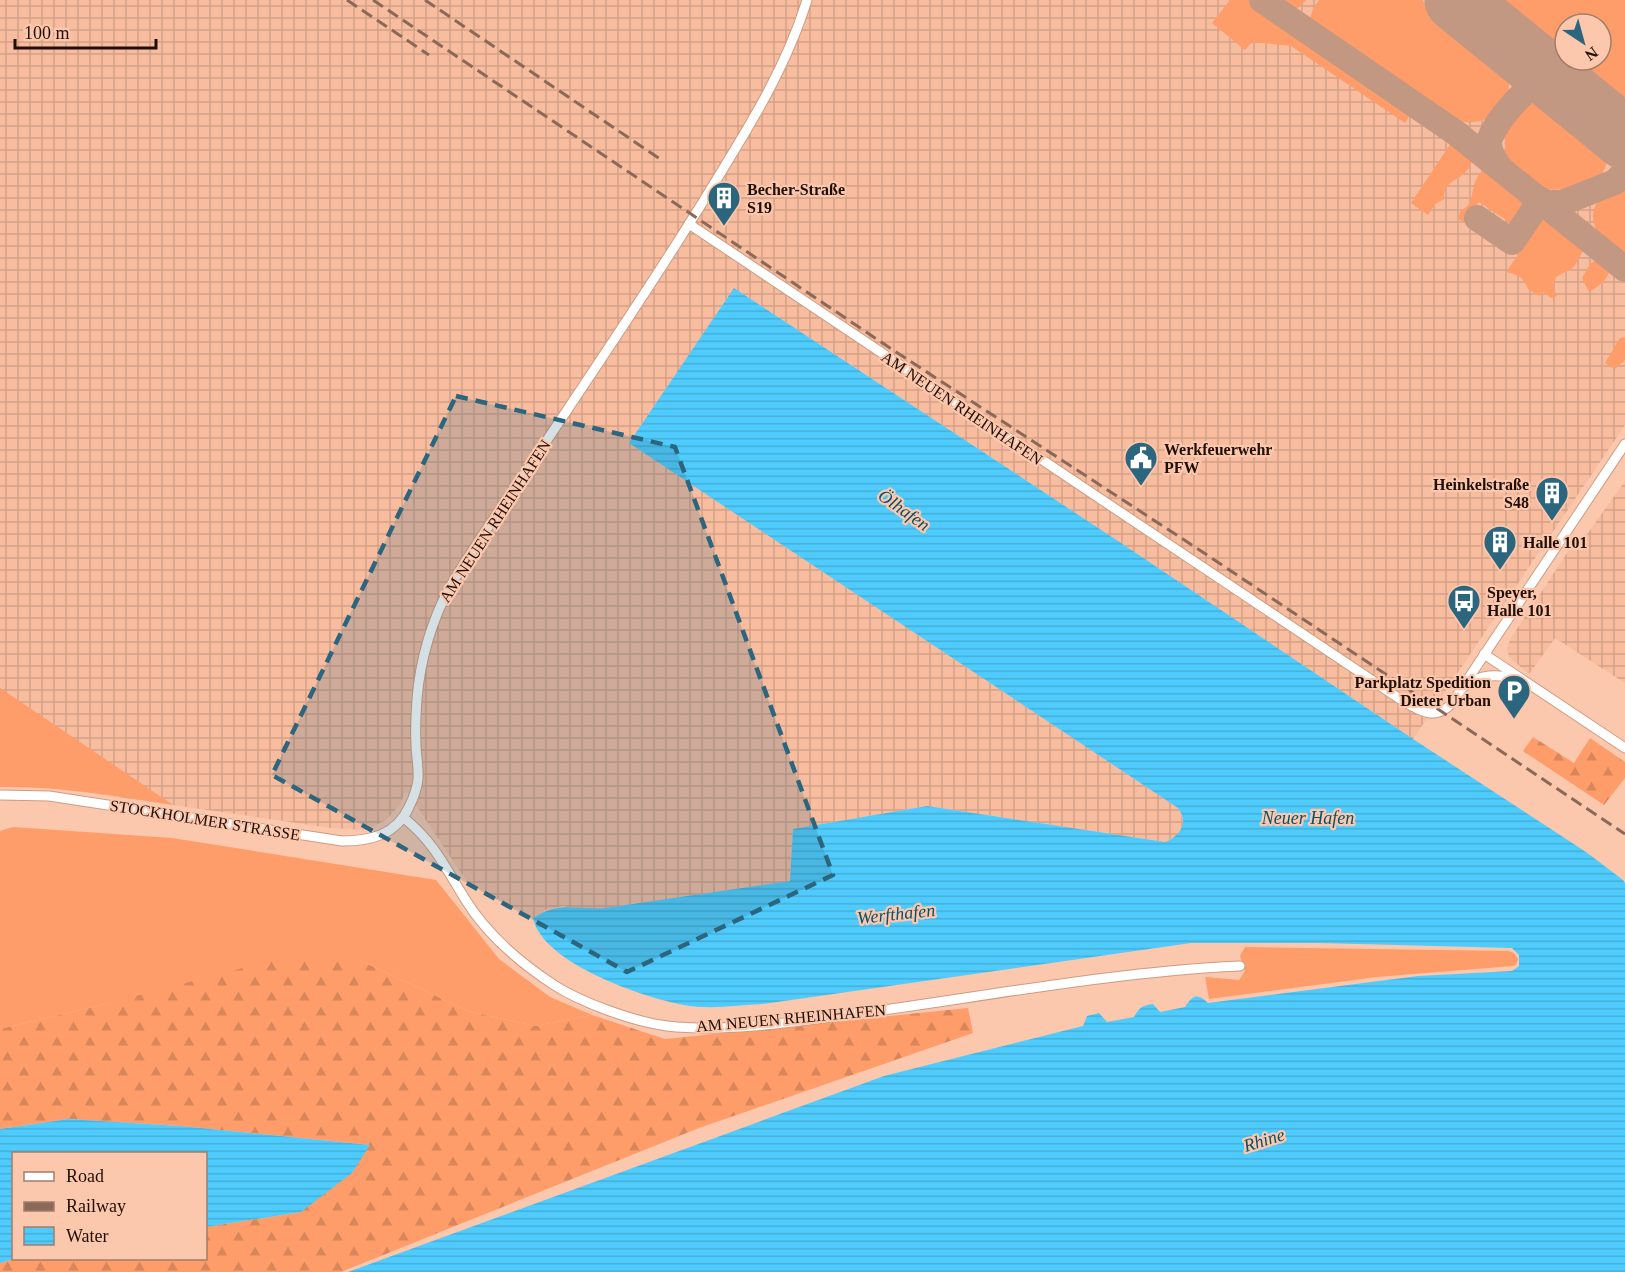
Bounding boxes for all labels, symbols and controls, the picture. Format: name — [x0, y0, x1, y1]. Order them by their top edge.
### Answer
scale bar — [15, 12, 156, 50]
north arrow — [1553, 12, 1613, 72]
text: 100 m — [24, 23, 70, 43]
text: N — [1581, 43, 1601, 64]
building icon: Becher-Straße S19 — [706, 180, 742, 227]
place label: Becher-Straße S19 — [747, 181, 845, 216]
street label: AM NEUEN RHEINHAFEN — [878, 348, 1046, 468]
street label: AM NEUEN RHEINHAFEN — [436, 436, 554, 605]
public building icon: Werkfeuerwehr PFW — [1123, 440, 1159, 487]
place label: Werkfeuerwehr PFW — [1164, 441, 1272, 476]
building icon: Heinkelstraße S48 — [1534, 475, 1570, 522]
place label: Heinkelstraße S48 — [1433, 476, 1529, 511]
water label: Ölhafen — [875, 485, 933, 535]
building icon: Halle 101 — [1482, 524, 1518, 571]
place label: Halle 101 — [1523, 534, 1587, 551]
bus stop icon: Speyer, Halle 101 — [1446, 583, 1482, 630]
place label: Speyer, Halle 101 — [1487, 584, 1551, 619]
parking icon: Parkplatz Spedition Dieter Urban — [1496, 673, 1532, 720]
place label: Parkplatz Spedition Dieter Urban — [1355, 674, 1491, 709]
street label: STOCKHOLMER STRASSE — [109, 797, 301, 843]
water label: Neuer Hafen — [1261, 808, 1354, 828]
water label: Werfthafen — [856, 900, 936, 928]
street label: AM NEUEN RHEINHAFEN — [696, 1001, 887, 1035]
water label: Rhine — [1240, 1124, 1287, 1156]
legend — [12, 1152, 207, 1260]
text: Road — [66, 1166, 104, 1186]
text: Railway — [66, 1196, 126, 1216]
text: Water — [66, 1226, 109, 1246]

